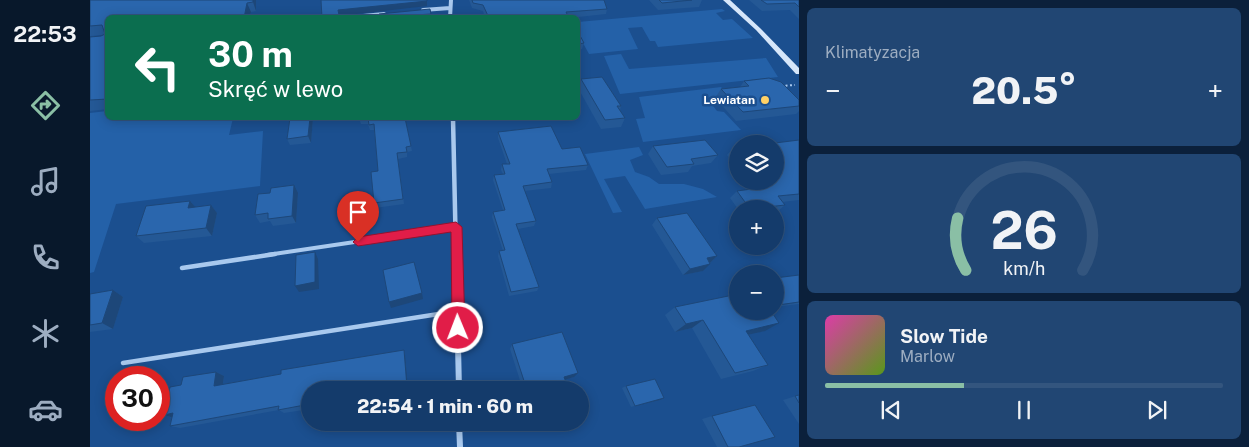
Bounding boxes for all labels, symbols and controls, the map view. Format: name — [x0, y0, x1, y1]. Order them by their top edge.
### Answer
text: 22:53 — [13, 21, 77, 47]
text: 30 m — [208, 34, 293, 75]
icon: left — [125, 35, 190, 100]
text: Klimatyzacja — [825, 43, 920, 62]
text: 20.5° — [971, 68, 1077, 113]
text: − — [825, 74, 841, 107]
text: + — [1207, 74, 1223, 107]
text: Skręć w lewo — [208, 76, 343, 102]
icon: directions — [28, 88, 63, 123]
place label: Lewiatan — [703, 93, 755, 107]
marker: Lewiatan — [759, 94, 771, 106]
map controls — [729, 135, 784, 320]
button: layers — [729, 135, 784, 190]
icon: music — [28, 164, 63, 199]
pin — [337, 191, 379, 242]
icon: arrive — [344, 198, 372, 226]
button: + — [729, 200, 784, 255]
text: 26 — [990, 200, 1058, 261]
icon: phone — [28, 240, 63, 275]
text: km/h — [1003, 258, 1045, 279]
button: − — [729, 265, 784, 320]
position arrow — [431, 301, 483, 353]
icon: climate — [28, 316, 63, 351]
text: Slow Tide — [900, 325, 988, 347]
text: Marlow — [900, 347, 955, 366]
speed limit sign: 30 — [105, 366, 170, 431]
icon: car — [28, 392, 63, 427]
text: 22:54 · 1 min · 60 m — [357, 395, 533, 417]
icon: previous — [877, 396, 905, 424]
icon: pause — [1010, 396, 1038, 424]
icon: next — [1143, 396, 1171, 424]

